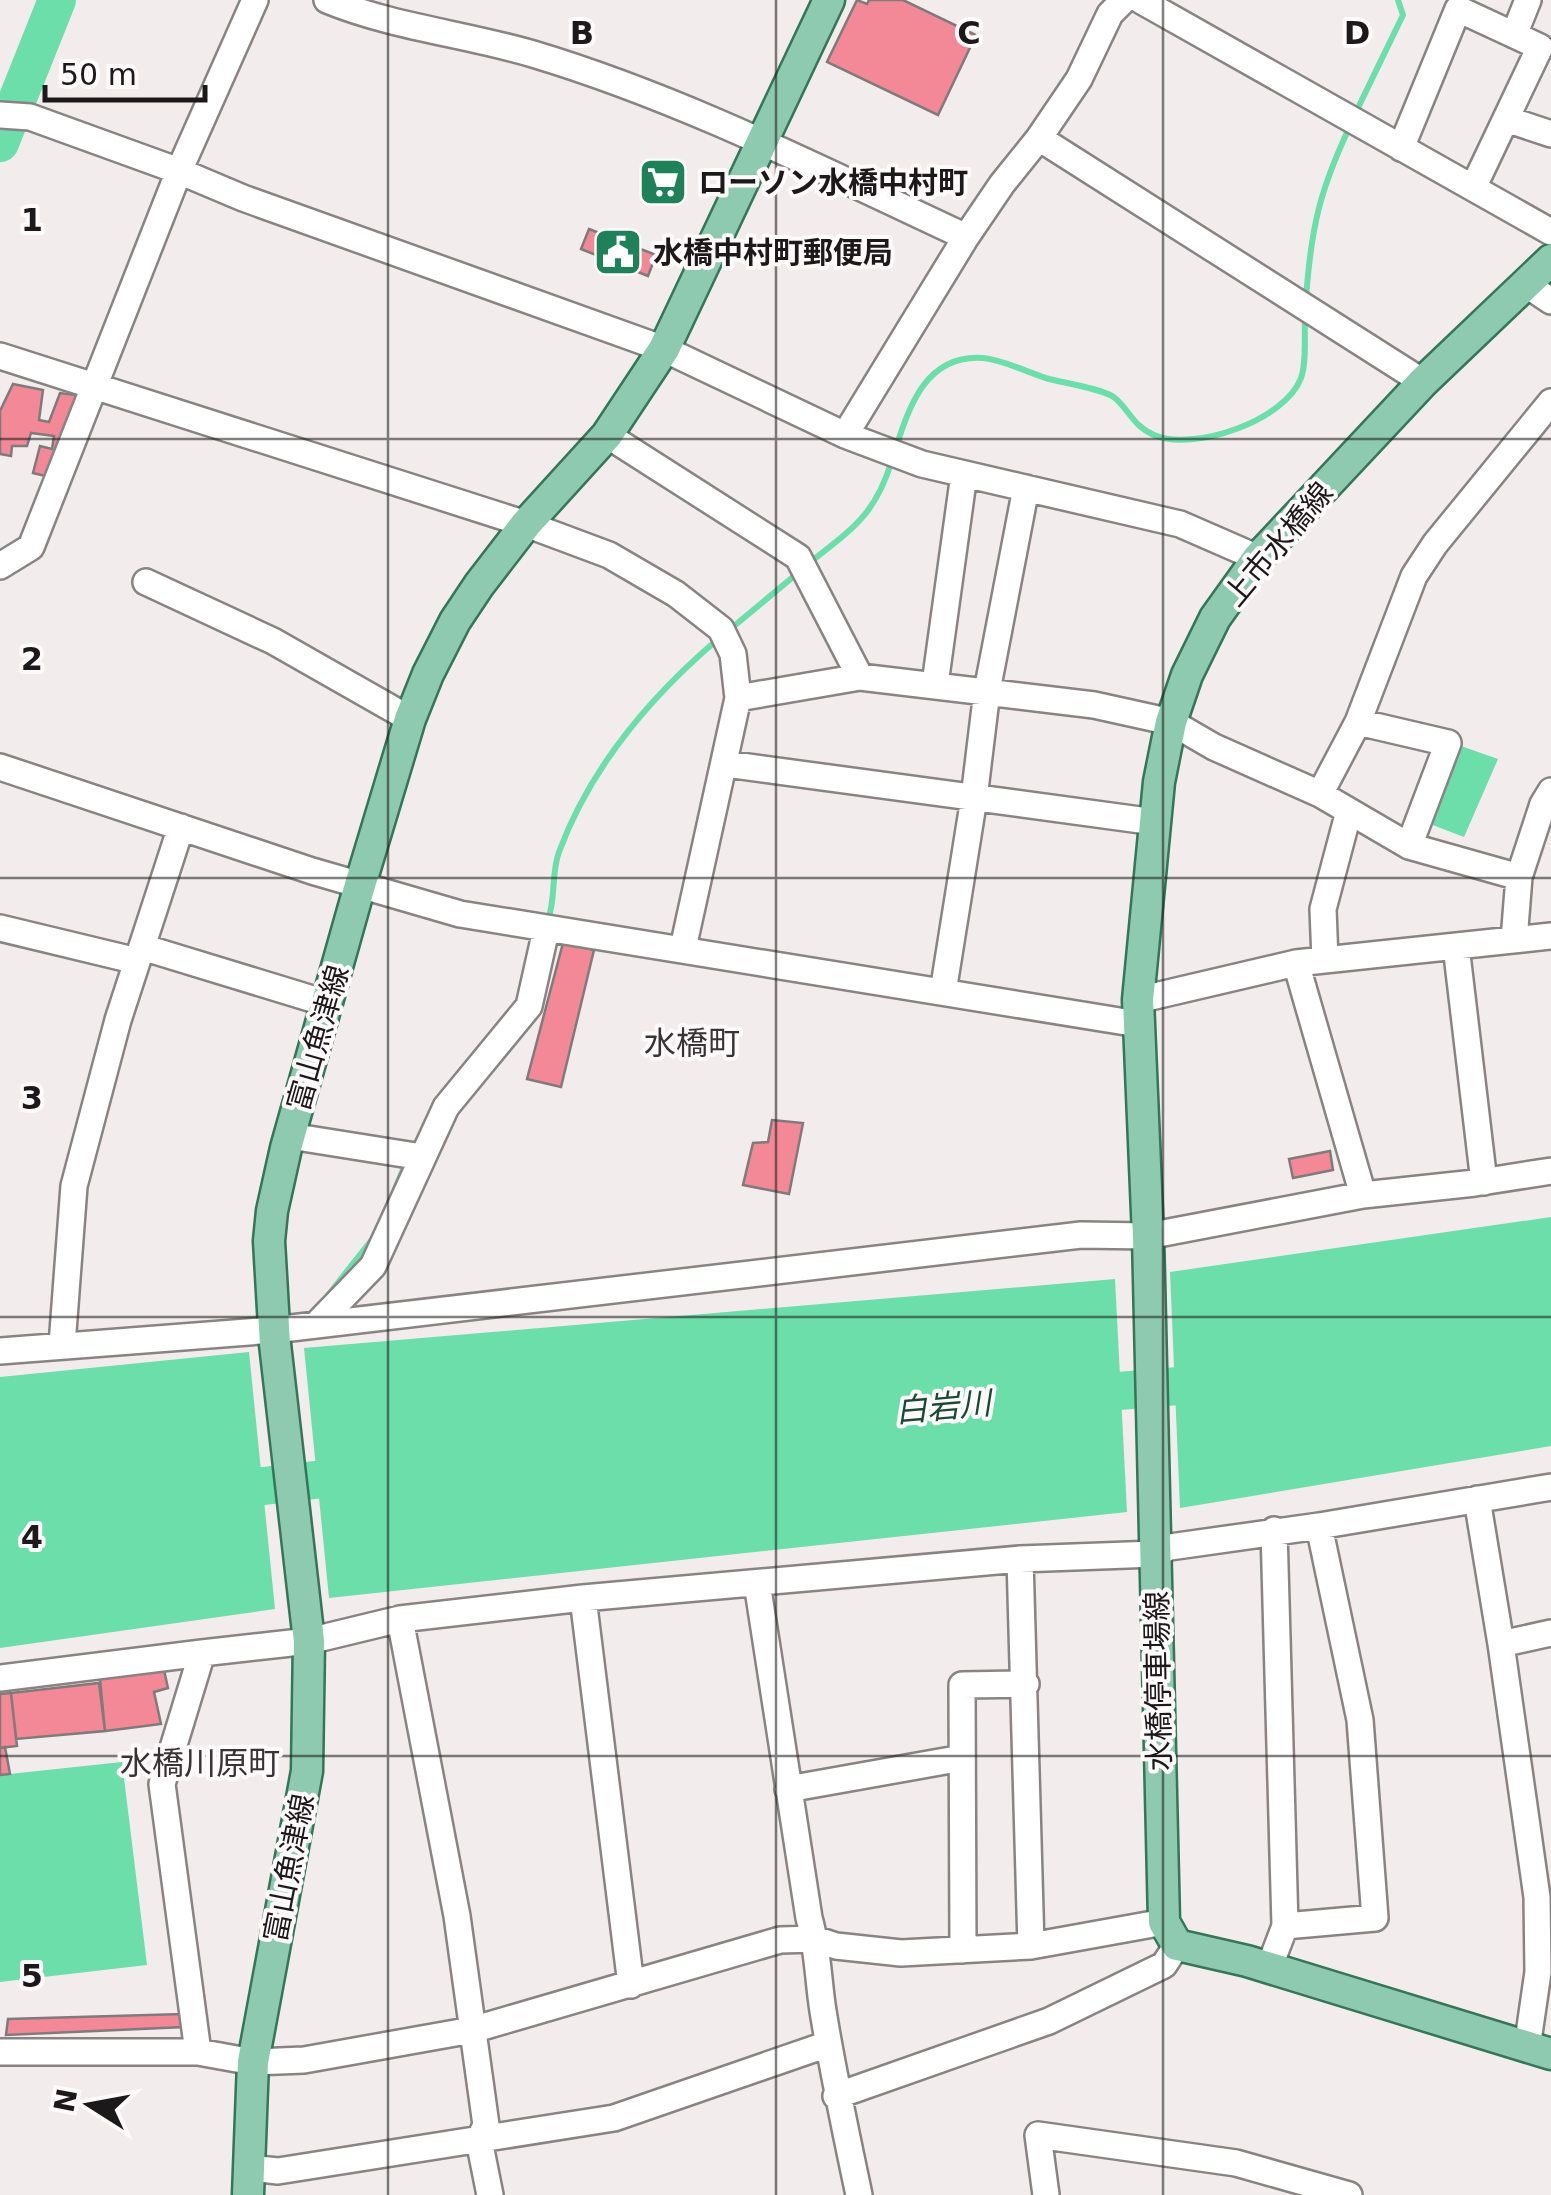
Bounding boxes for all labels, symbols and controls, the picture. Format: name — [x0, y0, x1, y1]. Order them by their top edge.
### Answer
text: B — [570, 14, 594, 52]
text: C — [957, 14, 981, 52]
text: D — [1344, 14, 1370, 52]
scale bar — [45, 40, 205, 102]
text: 50 m — [60, 57, 137, 92]
supermarket icon: ローソン水橋中村町 — [637, 156, 689, 208]
place label: ローソン水橋中村町 — [698, 165, 968, 200]
text: 1 — [21, 201, 43, 239]
public building icon: 水橋中村町郵便局 — [592, 226, 644, 278]
place label: 水橋中村町郵便局 — [653, 235, 893, 270]
street label: 上市水橋線 — [1216, 475, 1340, 613]
text: 2 — [21, 640, 43, 678]
street label: 富山魚津線 — [281, 961, 355, 1115]
district label: 水橋町 — [644, 1024, 740, 1062]
text: 3 — [21, 1079, 43, 1117]
water label: 白岩川 — [894, 1384, 995, 1430]
text: 4 — [21, 1518, 43, 1556]
street label: 水橋停車場線 — [1139, 1591, 1177, 1771]
district label: 水橋川原町 — [120, 1744, 280, 1782]
street label: 富山魚津線 — [258, 1791, 320, 1945]
text: 5 — [21, 1957, 43, 1995]
north arrow — [40, 2055, 140, 2155]
text: N — [48, 2086, 84, 2115]

